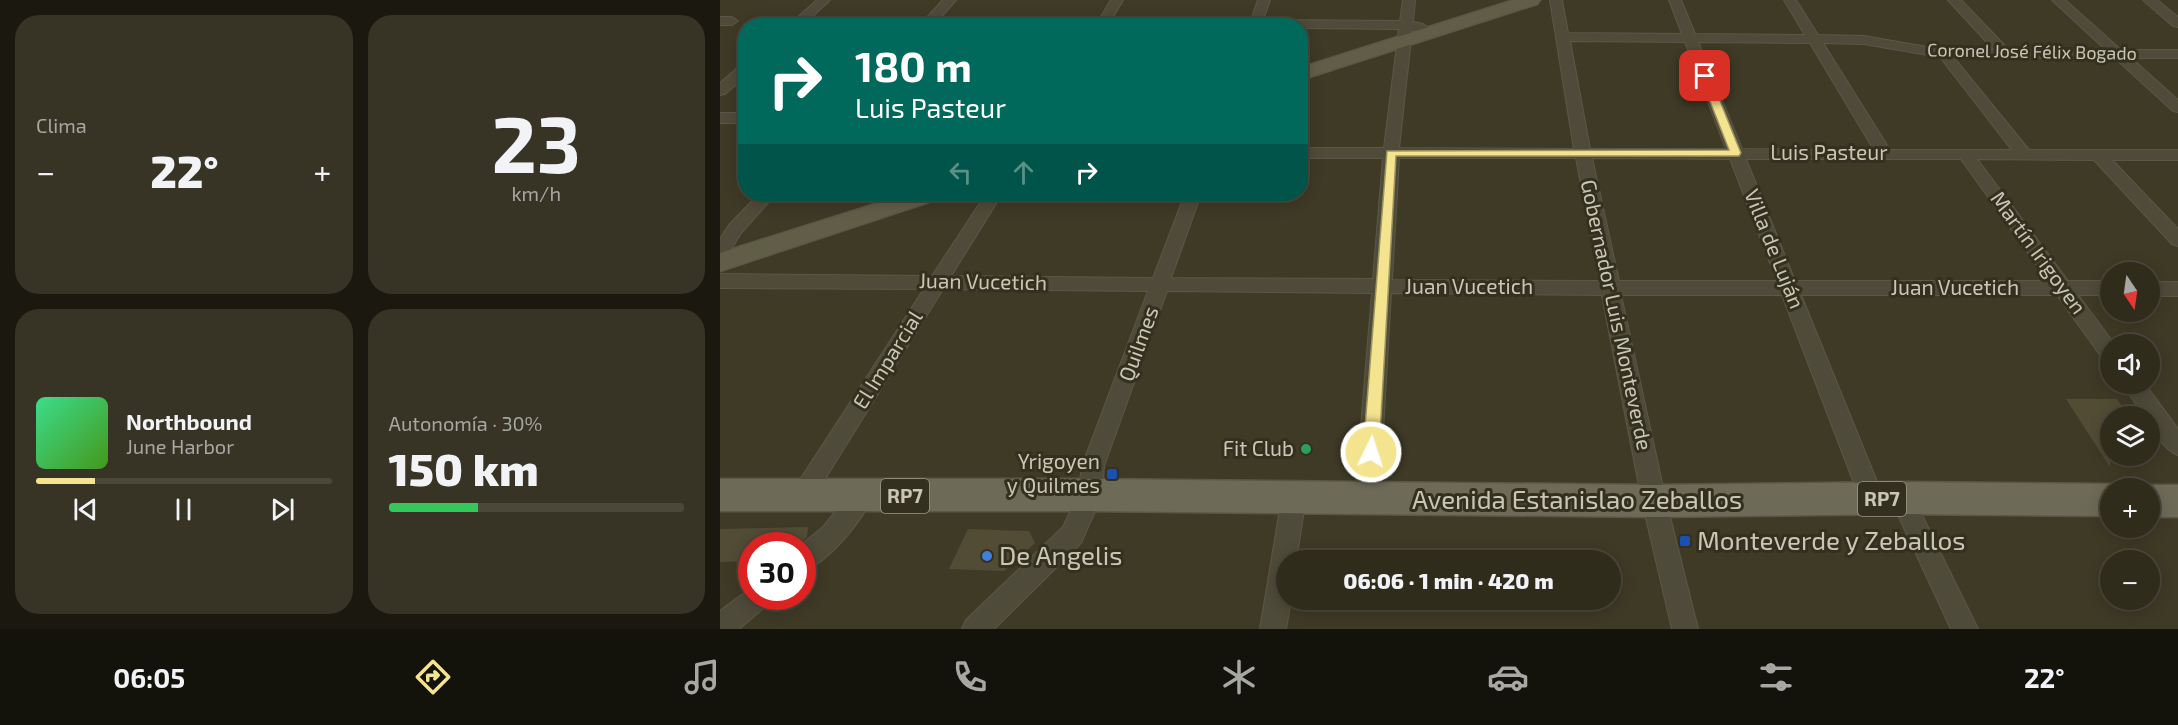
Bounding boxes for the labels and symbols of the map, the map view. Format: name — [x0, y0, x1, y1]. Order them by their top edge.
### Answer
street label: Coronel José Félix Bogado — [1927, 38, 2137, 64]
pin — [1679, 50, 1730, 101]
street label: Luis Pasteur — [1770, 139, 1888, 164]
street label: Gobernador Luis Monteverde — [1577, 177, 1658, 452]
street label: Villa de Luján — [1739, 185, 1811, 312]
street label: Martín Irigoyen — [1986, 186, 2092, 318]
north arrow — [2100, 262, 2160, 322]
street label: Juan Vucetich — [919, 267, 1047, 294]
street label: Juan Vucetich — [1405, 273, 1533, 298]
street label: Juan Vucetich — [1891, 274, 2019, 299]
street label: Quilmes — [1113, 303, 1164, 385]
street label: El Imparcial — [847, 305, 927, 413]
position arrow — [1339, 420, 1403, 484]
place label: Fit Club — [1223, 435, 1294, 460]
marker: Fit Club — [1299, 442, 1313, 456]
place label: Yrigoyen y Quilmes — [1007, 448, 1100, 498]
marker: Yrigoyen y Quilmes — [1105, 467, 1119, 481]
road number: RP7 — [881, 479, 929, 513]
road number: RP7 — [1858, 482, 1906, 516]
street label: Avenida Estanislao Zeballos — [1412, 483, 1742, 514]
place label: Monteverde y Zeballos — [1697, 524, 1965, 555]
speed limit sign: 30 — [738, 532, 816, 610]
marker: Monteverde y Zeballos — [1678, 534, 1692, 548]
place label: De Angelis — [999, 539, 1122, 570]
marker: De Angelis — [980, 549, 994, 563]

